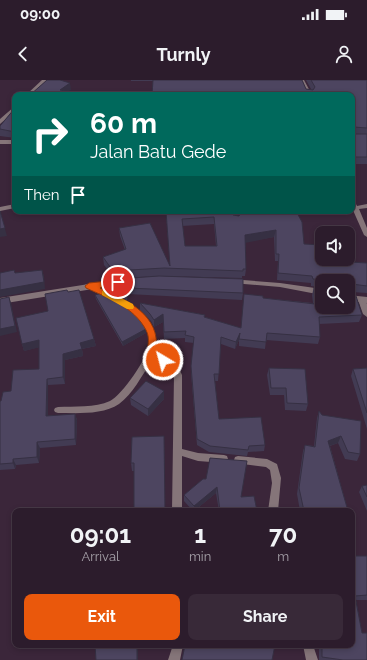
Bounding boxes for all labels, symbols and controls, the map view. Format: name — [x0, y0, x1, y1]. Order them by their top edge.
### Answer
text: 09:00 — [20, 5, 60, 23]
icon: back — [12, 43, 34, 65]
icon: person — [333, 43, 355, 65]
text: Turnly — [156, 44, 211, 65]
text: 60 m — [90, 107, 157, 140]
icon: right — [24, 108, 76, 160]
text: Jalan Batu Gede — [90, 141, 226, 162]
icon: arrive — [67, 184, 89, 206]
text: Then — [24, 186, 59, 204]
map controls — [315, 226, 355, 314]
button: sound — [315, 226, 355, 266]
pin — [101, 265, 135, 299]
icon: arrive — [107, 271, 129, 293]
button: search — [315, 274, 355, 314]
position arrow — [142, 339, 184, 381]
text: 09:01 — [70, 520, 131, 549]
text: 1 — [194, 520, 206, 549]
text: 70 — [269, 520, 297, 549]
text: Arrival — [81, 549, 120, 564]
text: min — [189, 549, 211, 564]
text: m — [277, 549, 289, 564]
button: Exit — [24, 594, 180, 640]
button: Share — [188, 594, 343, 640]

